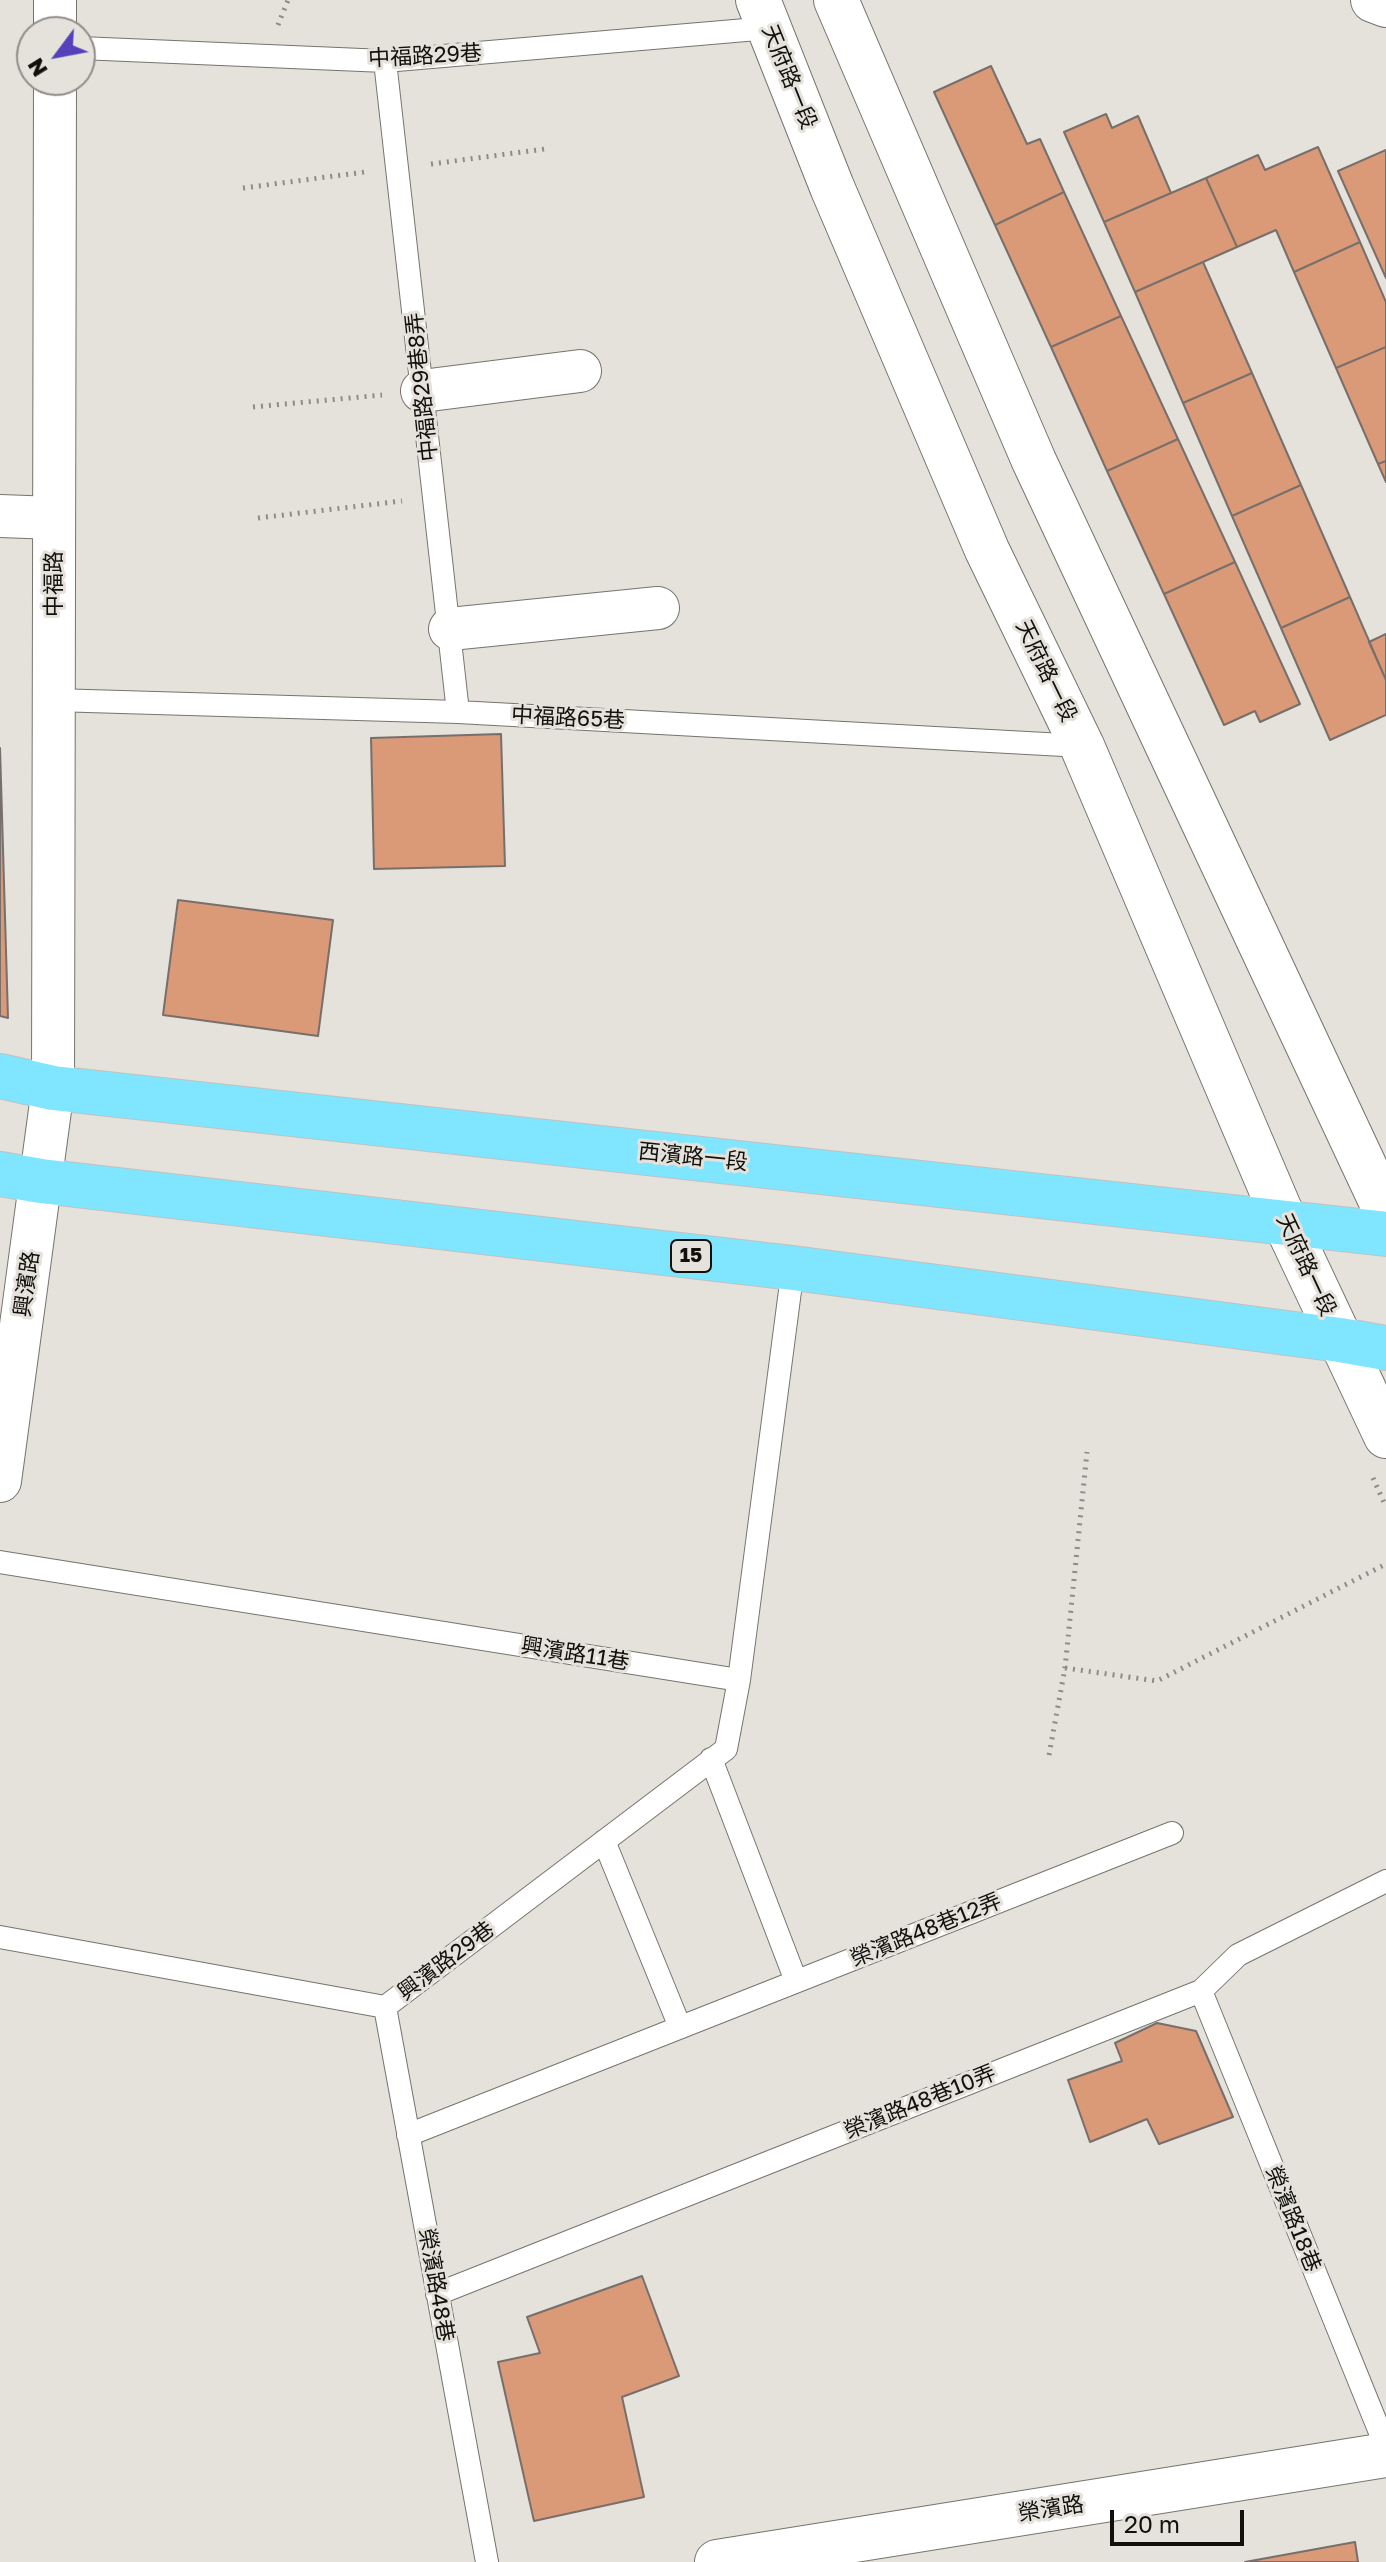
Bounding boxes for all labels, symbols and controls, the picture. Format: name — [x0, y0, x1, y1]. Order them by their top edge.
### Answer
north arrow — [16, 16, 96, 96]
street label: 天府路一段 — [756, 21, 822, 133]
street label: 中福路29巷 — [367, 40, 483, 72]
text: N — [21, 54, 53, 82]
street label: 中福路29巷8弄 — [401, 311, 443, 463]
street label: 中福路 — [41, 551, 67, 617]
street label: 天府路一段 — [1010, 616, 1082, 726]
street label: 中福路65巷 — [510, 702, 626, 734]
street label: 西濱路一段 — [637, 1138, 749, 1176]
street label: 天府路一段 — [1271, 1210, 1341, 1320]
road number: 15 — [671, 1240, 711, 1272]
street label: 興濱路 — [9, 1249, 45, 1319]
street label: 興濱路11巷 — [519, 1632, 631, 1676]
street label: 榮濱路48巷12弄 — [847, 1888, 1005, 1972]
street label: 興濱路29巷 — [393, 1916, 499, 2006]
street label: 榮濱路48巷10弄 — [840, 2060, 1000, 2144]
street label: 榮濱路18巷 — [1260, 2162, 1326, 2276]
street label: 榮濱路48巷 — [413, 2226, 459, 2344]
street label: 榮濱路 — [1016, 2491, 1086, 2527]
scale bar — [1114, 2494, 1248, 2544]
text: 20 m — [1124, 2509, 1180, 2538]

